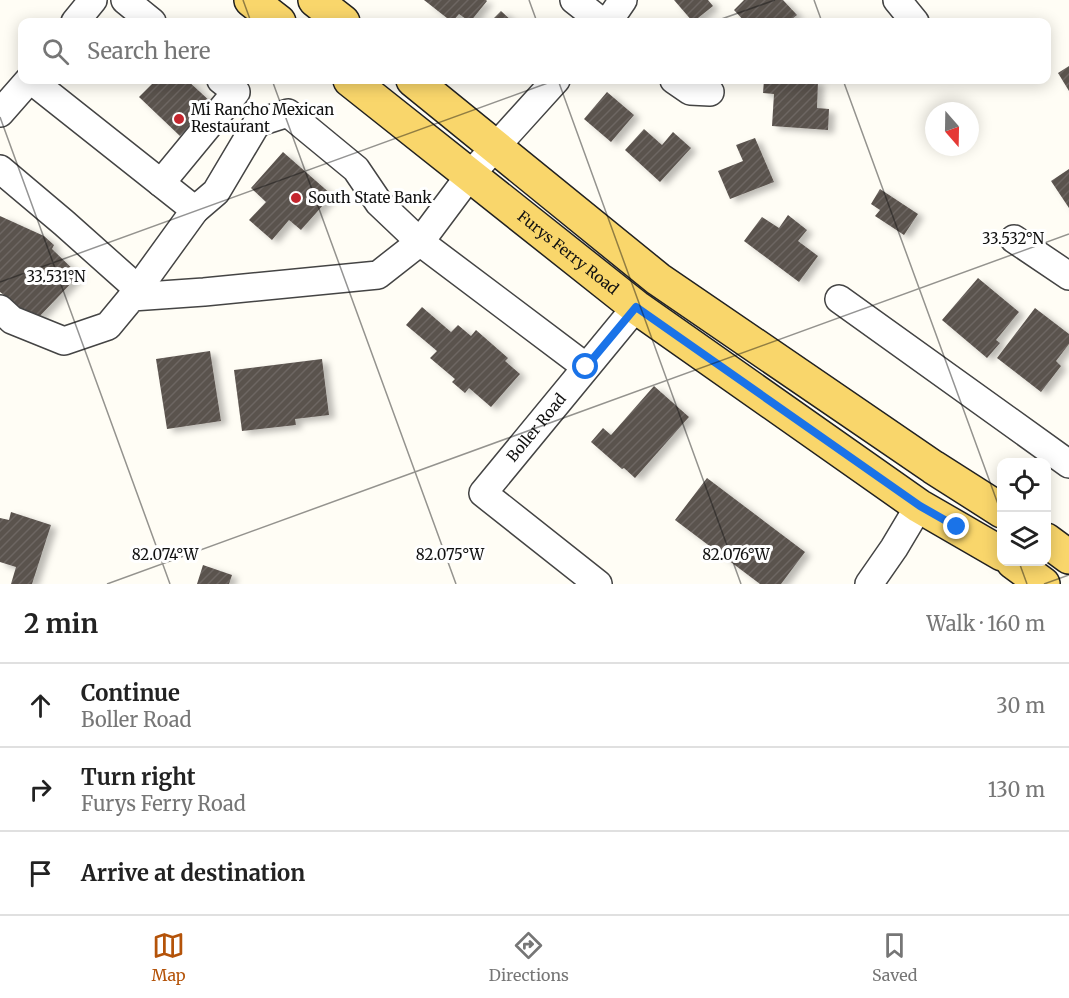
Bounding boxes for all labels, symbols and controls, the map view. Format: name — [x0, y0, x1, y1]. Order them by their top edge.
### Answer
search box — [18, 18, 1051, 84]
icon: search — [39, 35, 72, 68]
text: Search here — [87, 37, 210, 65]
place label: Mi Rancho Mexican Restaurant — [191, 100, 334, 136]
north arrow — [925, 102, 979, 156]
marker: Mi Rancho Mexican Restaurant — [172, 112, 186, 126]
place label: South State Bank — [308, 188, 432, 207]
marker: South State Bank — [289, 191, 303, 205]
street label: Furys Ferry Road — [514, 207, 622, 298]
text: 33.532°N — [982, 229, 1044, 248]
text: 33.531°N — [26, 267, 86, 286]
route start — [572, 353, 598, 379]
street label: Boller Road — [503, 389, 570, 466]
map controls — [997, 458, 1051, 566]
button: locate — [997, 458, 1051, 512]
button: layers — [997, 512, 1051, 566]
route end — [943, 513, 969, 539]
text: 82.074°W — [132, 545, 199, 564]
text: 82.075°W — [416, 545, 485, 564]
text: 82.076°W — [702, 545, 771, 564]
text: 2 min — [24, 607, 98, 640]
text: Walk · 160 m — [927, 611, 1045, 636]
text: Continue — [81, 679, 180, 707]
icon: ahead — [24, 689, 57, 722]
text: 30 m — [996, 693, 1045, 718]
text: Boller Road — [81, 707, 192, 732]
text: Turn right — [81, 763, 195, 791]
icon: right — [24, 773, 57, 806]
text: 130 m — [988, 777, 1045, 802]
text: Furys Ferry Road — [81, 791, 246, 816]
icon: arrive — [24, 857, 57, 890]
text: Arrive at destination — [81, 859, 305, 887]
tab: Map — [152, 929, 186, 985]
tab: Directions — [489, 929, 569, 985]
tab: Saved — [872, 929, 917, 985]

